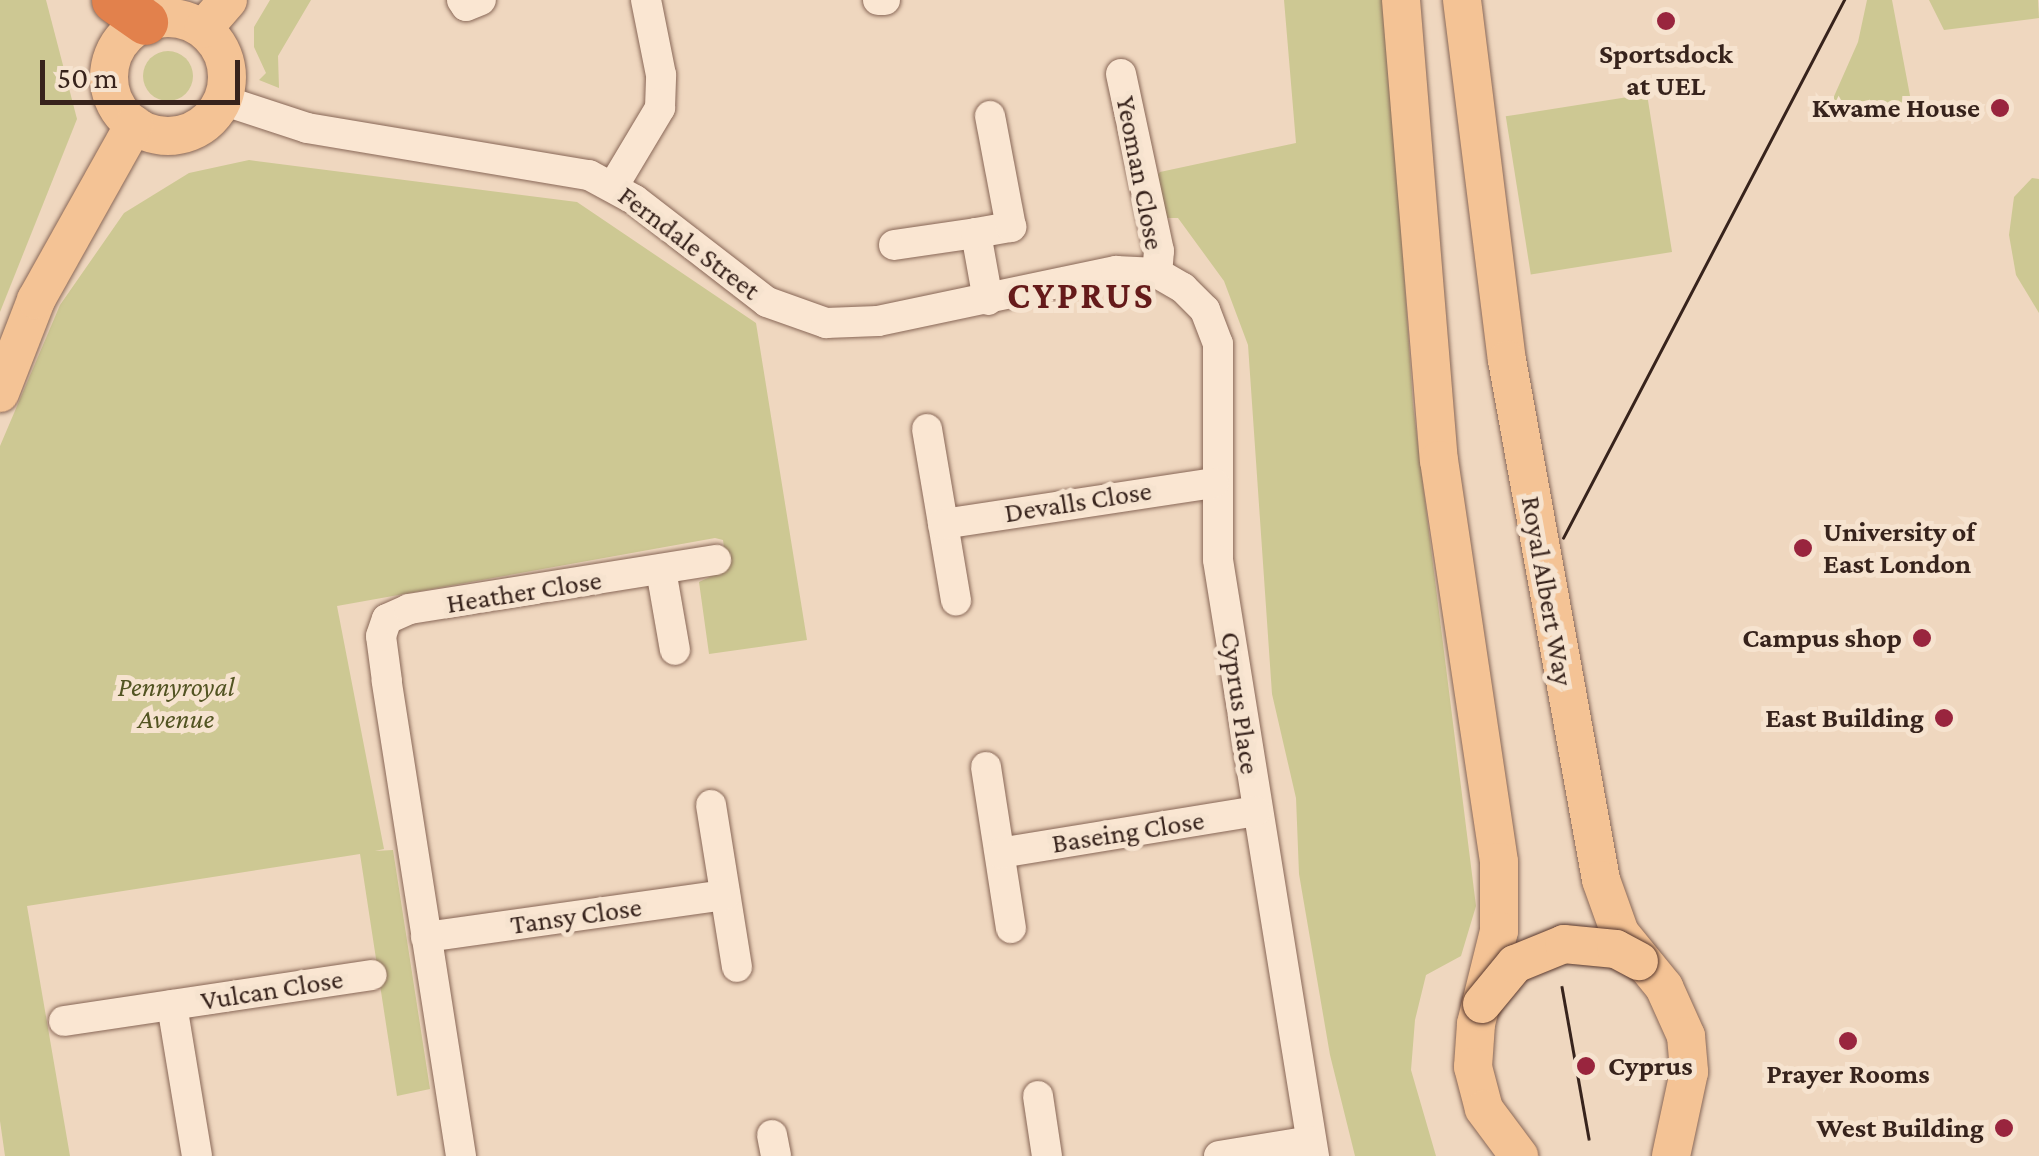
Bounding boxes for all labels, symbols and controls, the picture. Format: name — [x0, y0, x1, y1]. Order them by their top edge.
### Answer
marker: Sportsdock at UEL — [1655, 10, 1677, 32]
place label: Sportsdock at UEL — [1599, 37, 1733, 103]
scale bar — [45, 40, 245, 102]
text: 50 m — [57, 61, 118, 94]
place label: Kwame House — [1812, 91, 1980, 125]
street label: Yeoman Close — [1109, 93, 1171, 253]
marker: Kwame House — [1989, 97, 2011, 119]
street label: Ferndale Street — [612, 179, 766, 307]
district label: CYPRUS — [1007, 273, 1155, 319]
street label: Devalls Close — [1002, 474, 1154, 530]
street label: Royal Albert Way — [1514, 494, 1580, 688]
place label: University of East London — [1823, 515, 1975, 581]
marker: University of East London — [1792, 537, 1814, 559]
street label: Heather Close — [444, 563, 604, 621]
place label: Campus shop — [1742, 621, 1902, 655]
marker: Campus shop — [1911, 627, 1933, 649]
street label: Cyprus Place — [1213, 630, 1267, 776]
park label: Pennyroyal Avenue — [118, 670, 234, 736]
place label: East Building — [1765, 701, 1924, 735]
marker: East Building — [1933, 707, 1955, 729]
street label: Baseing Close — [1049, 803, 1207, 861]
street label: Tansy Close — [508, 890, 644, 942]
street label: Vulcan Close — [198, 962, 346, 1018]
marker: Prayer Rooms — [1837, 1030, 1859, 1052]
place label: Cyprus — [1608, 1049, 1693, 1083]
marker: Cyprus — [1573, 1053, 1599, 1079]
place label: Prayer Rooms — [1766, 1057, 1930, 1091]
place label: West Building — [1817, 1111, 1984, 1145]
marker: West Building — [1993, 1117, 2015, 1139]

